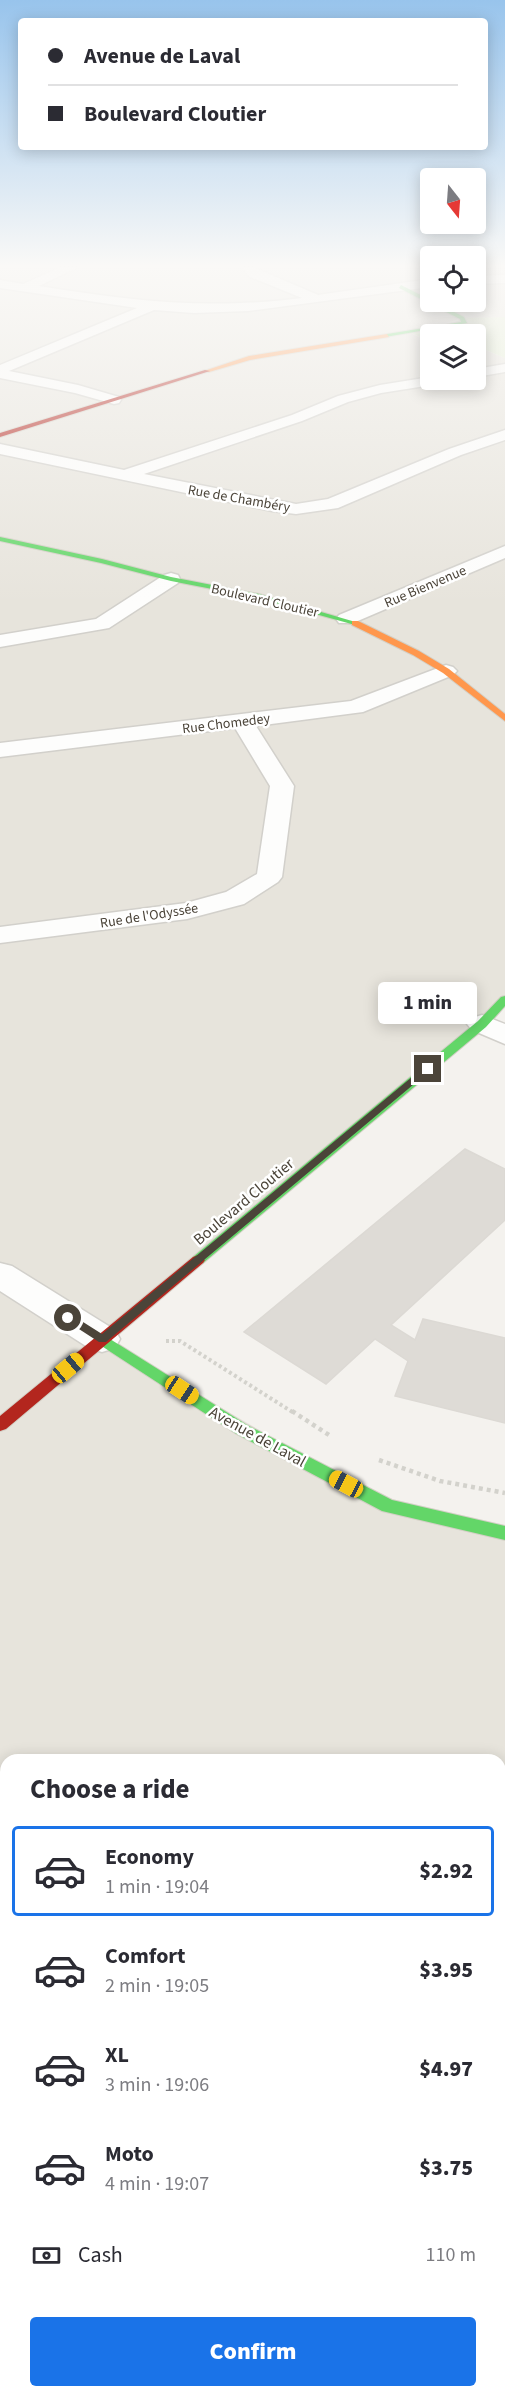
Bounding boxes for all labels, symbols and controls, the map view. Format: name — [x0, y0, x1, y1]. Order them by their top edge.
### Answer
text: Avenue de Laval — [84, 40, 240, 72]
text: Boulevard Cloutier — [84, 98, 266, 130]
north arrow — [420, 168, 486, 234]
map controls — [420, 168, 486, 390]
button: locate — [420, 246, 486, 312]
button: layers — [420, 324, 486, 390]
street label: Rue de Chambéry — [186, 480, 292, 518]
street label: Rue Bienvenue — [381, 561, 470, 613]
street label: Boulevard Cloutier — [209, 579, 320, 623]
street label: Rue Chomedey — [181, 709, 272, 739]
street label: Rue de l'Odyssée — [99, 898, 200, 934]
callout: 1 min — [378, 982, 478, 1024]
text: 1 min — [403, 989, 452, 1017]
route end — [414, 1055, 441, 1082]
street label: Boulevard Cloutier — [189, 1153, 299, 1250]
route start — [54, 1304, 81, 1331]
car — [48, 1350, 88, 1386]
car — [162, 1373, 202, 1407]
street label: Avenue de Laval — [205, 1401, 310, 1473]
car — [326, 1468, 366, 1500]
text: Choose a ride — [30, 1770, 190, 1809]
text: Economy — [105, 1841, 194, 1873]
icon: car — [33, 1844, 87, 1898]
text: $2.92 — [419, 1855, 473, 1887]
text: 1 min · 19:04 — [105, 1873, 209, 1901]
text: Comfort — [105, 1940, 186, 1972]
icon: car — [33, 1943, 87, 1997]
text: $3.95 — [419, 1954, 473, 1986]
text: 2 min · 19:05 — [105, 1972, 209, 2000]
text: XL — [105, 2039, 129, 2071]
icon: car — [33, 2042, 87, 2096]
text: $4.97 — [419, 2053, 473, 2085]
text: 3 min · 19:06 — [105, 2071, 209, 2099]
text: Moto — [105, 2138, 154, 2170]
icon: car — [33, 2141, 87, 2195]
text: $3.75 — [419, 2152, 473, 2184]
text: 4 min · 19:07 — [105, 2170, 209, 2198]
icon: cash — [30, 2239, 63, 2272]
text: Cash — [78, 2239, 123, 2271]
text: 110 m — [426, 2241, 476, 2269]
button: Confirm — [30, 2317, 476, 2386]

